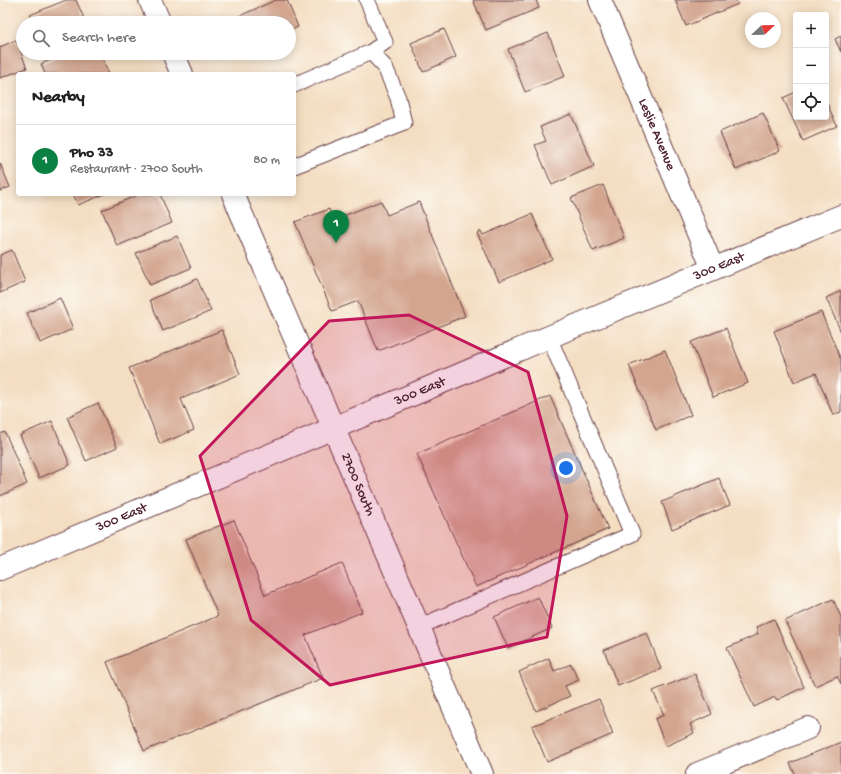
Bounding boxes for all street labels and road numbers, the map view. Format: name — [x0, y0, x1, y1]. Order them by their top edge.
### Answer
street label: Leslie Avenue — [634, 96, 679, 174]
street label: 300 East — [690, 248, 748, 285]
street label: 300 East — [391, 373, 449, 410]
street label: 2700 South — [337, 450, 379, 519]
street label: 300 East — [93, 499, 151, 536]

